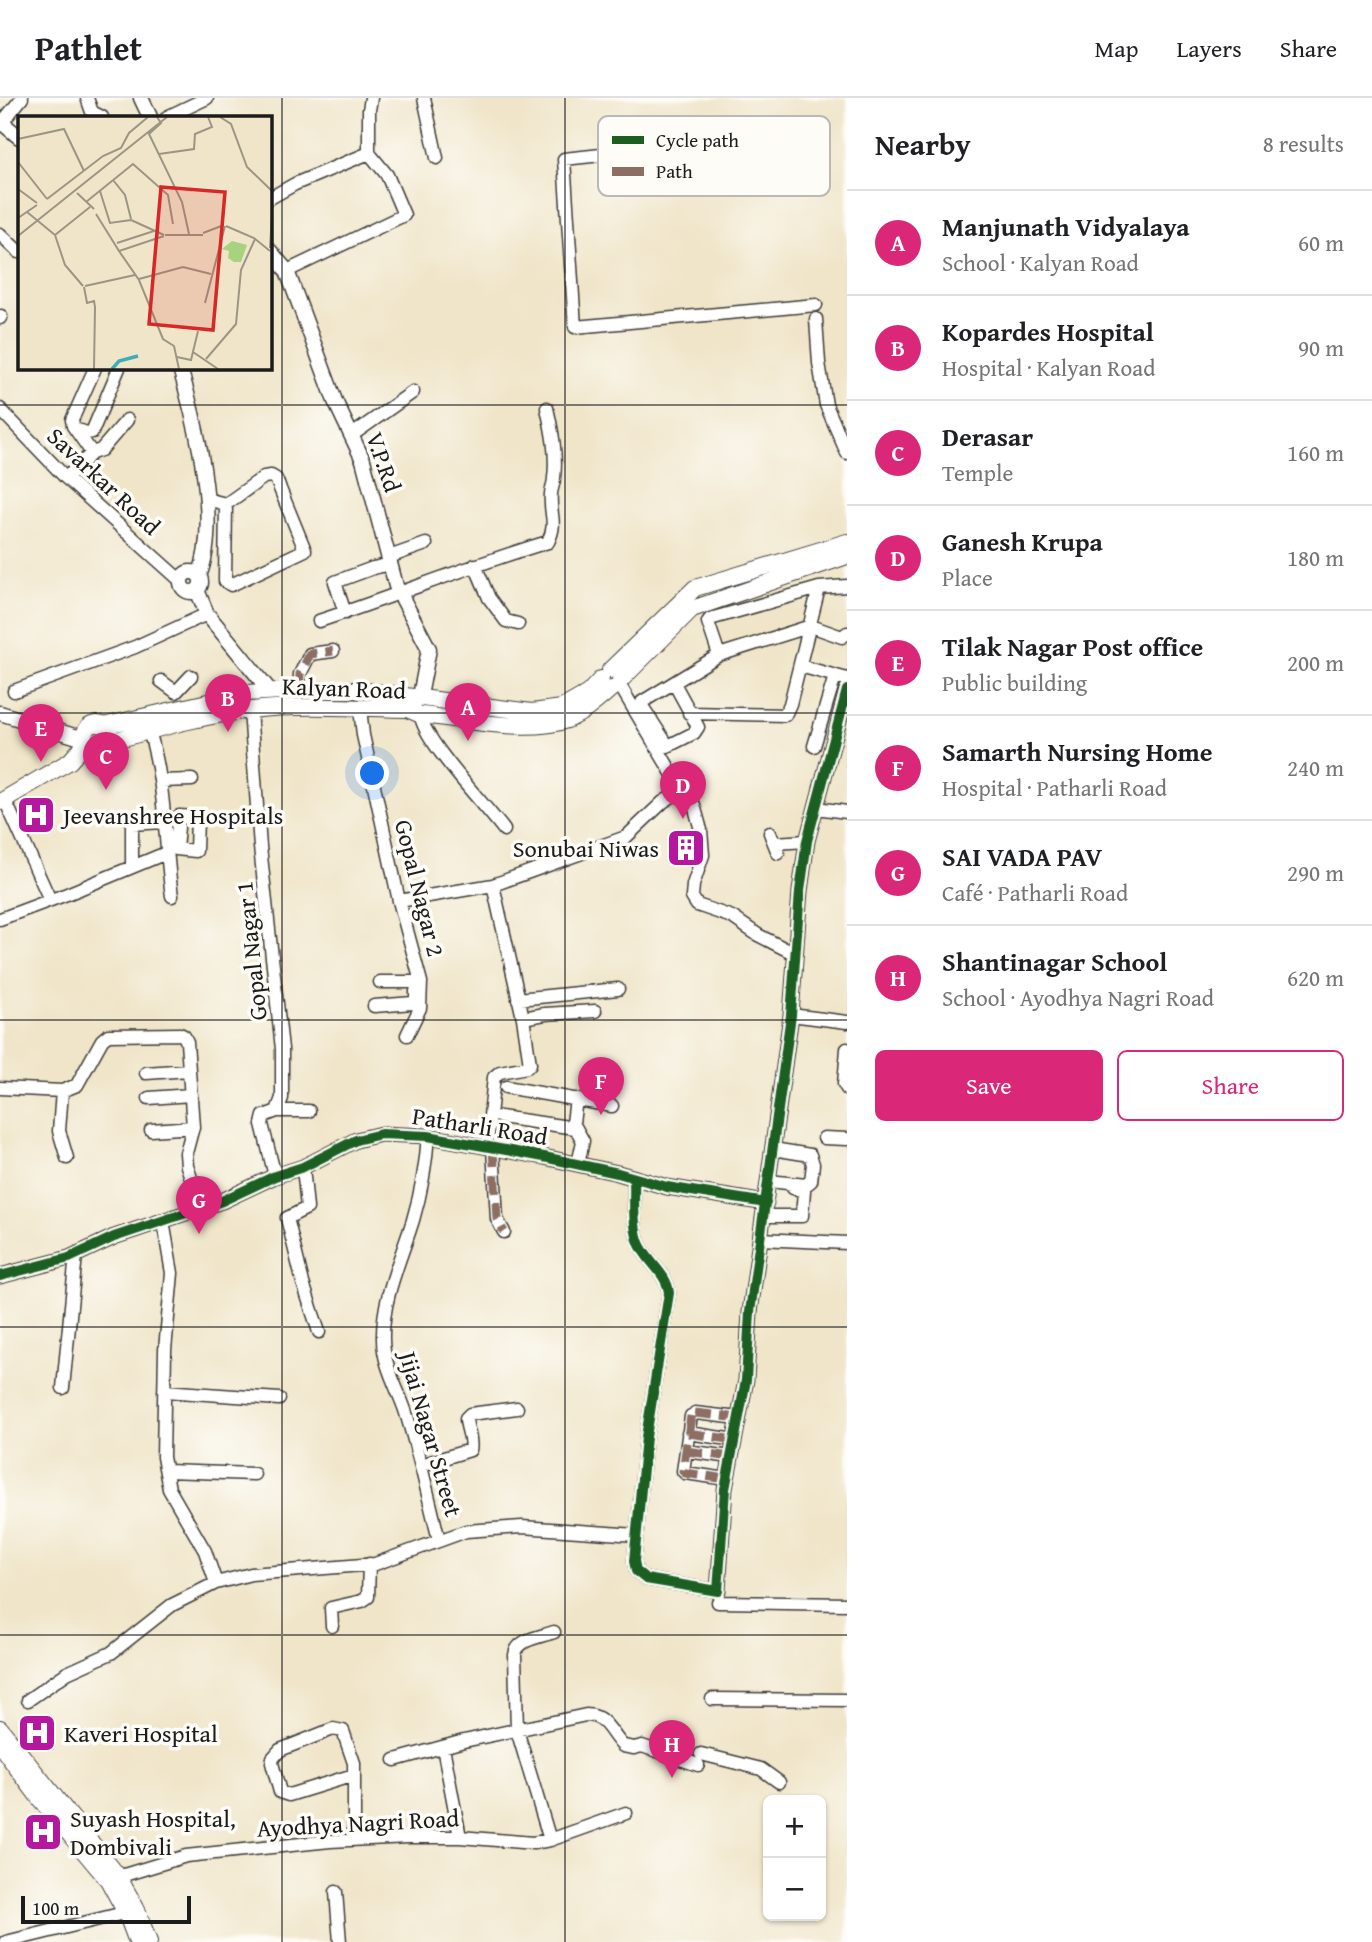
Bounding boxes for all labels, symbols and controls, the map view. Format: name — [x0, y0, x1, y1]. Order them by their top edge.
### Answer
text: Pathlet — [35, 24, 142, 72]
text: Map — [1095, 31, 1138, 66]
text: Layers — [1176, 31, 1242, 66]
text: Share — [1280, 31, 1337, 66]
inset map — [18, 116, 271, 369]
legend — [598, 116, 830, 196]
text: Nearby — [875, 122, 971, 166]
text: Cycle path — [656, 126, 739, 154]
text: 8 results — [1263, 127, 1344, 160]
text: Path — [656, 157, 693, 185]
text: Manjunath Vidyalaya — [942, 207, 1190, 246]
text: A — [891, 226, 905, 259]
text: 60 m — [1298, 226, 1344, 259]
text: School · Kalyan Road — [942, 246, 1139, 279]
text: Kopardes Hospital — [942, 312, 1154, 351]
text: B — [891, 331, 905, 364]
text: 90 m — [1298, 331, 1344, 364]
text: Hospital · Kalyan Road — [942, 351, 1155, 384]
text: Derasar — [942, 417, 1033, 456]
street label: Savarkar Road — [39, 419, 169, 543]
street label: V.P.Rd — [357, 427, 411, 497]
text: C — [891, 436, 905, 469]
text: 160 m — [1287, 436, 1344, 469]
text: Temple — [942, 456, 1013, 489]
text: Ganesh Krupa — [942, 522, 1103, 561]
text: D — [891, 541, 905, 574]
text: 180 m — [1287, 541, 1344, 574]
text: Place — [942, 561, 993, 594]
text: Tilak Nagar Post office — [942, 627, 1203, 666]
text: E — [892, 646, 904, 679]
text: 200 m — [1287, 646, 1344, 679]
text: Public building — [942, 666, 1087, 699]
street label: Kalyan Road — [281, 668, 407, 708]
pin: B — [205, 674, 251, 732]
pin: A — [445, 683, 491, 741]
pin: E — [18, 704, 64, 762]
pin: C — [83, 732, 129, 790]
text: Samarth Nursing Home — [942, 732, 1213, 771]
text: F — [892, 751, 904, 784]
text: 240 m — [1287, 751, 1344, 784]
your location — [355, 756, 389, 790]
pin: D — [660, 761, 706, 819]
text: Hospital · Patharli Road — [942, 771, 1167, 804]
hospital icon: Jeevanshree Hospitals — [15, 794, 57, 836]
place label: Jeevanshree Hospitals — [60, 798, 283, 833]
street label: Gopal Nagar 2 — [386, 816, 454, 960]
building icon: Sonubai Niwas — [665, 827, 707, 869]
place label: Sonubai Niwas — [513, 831, 659, 866]
text: SAI VADA PAV — [942, 837, 1102, 876]
text: G — [891, 856, 905, 889]
text: 290 m — [1287, 856, 1344, 889]
text: Café · Patharli Road — [942, 876, 1128, 909]
street label: Gopal Nagar 1 — [226, 880, 276, 1022]
text: Shantinagar School — [942, 942, 1167, 981]
text: H — [890, 961, 906, 994]
text: 620 m — [1287, 961, 1344, 994]
text: School · Ayodhya Nagri Road — [942, 981, 1214, 1014]
button: Save — [875, 1050, 1103, 1121]
button: Share — [1117, 1050, 1344, 1121]
pin: F — [578, 1057, 624, 1115]
street label: Patharli Road — [410, 1098, 550, 1154]
pin: G — [176, 1176, 222, 1234]
street label: Jijai Nagar Street — [390, 1344, 471, 1521]
hospital icon: Kaveri Hospital — [16, 1712, 58, 1754]
place label: Kaveri Hospital — [64, 1716, 218, 1751]
pin: H — [649, 1720, 695, 1778]
map controls — [763, 1795, 826, 1921]
button: + — [763, 1795, 826, 1858]
street label: Ayodhya Nagri Road — [256, 1800, 460, 1846]
place label: Suyash Hospital, Dombivali — [70, 1801, 236, 1864]
hospital icon: Suyash Hospital, Dombivali — [22, 1811, 64, 1853]
button: − — [763, 1858, 826, 1921]
scale bar — [21, 1893, 191, 1925]
text: 100 m — [32, 1894, 79, 1922]

